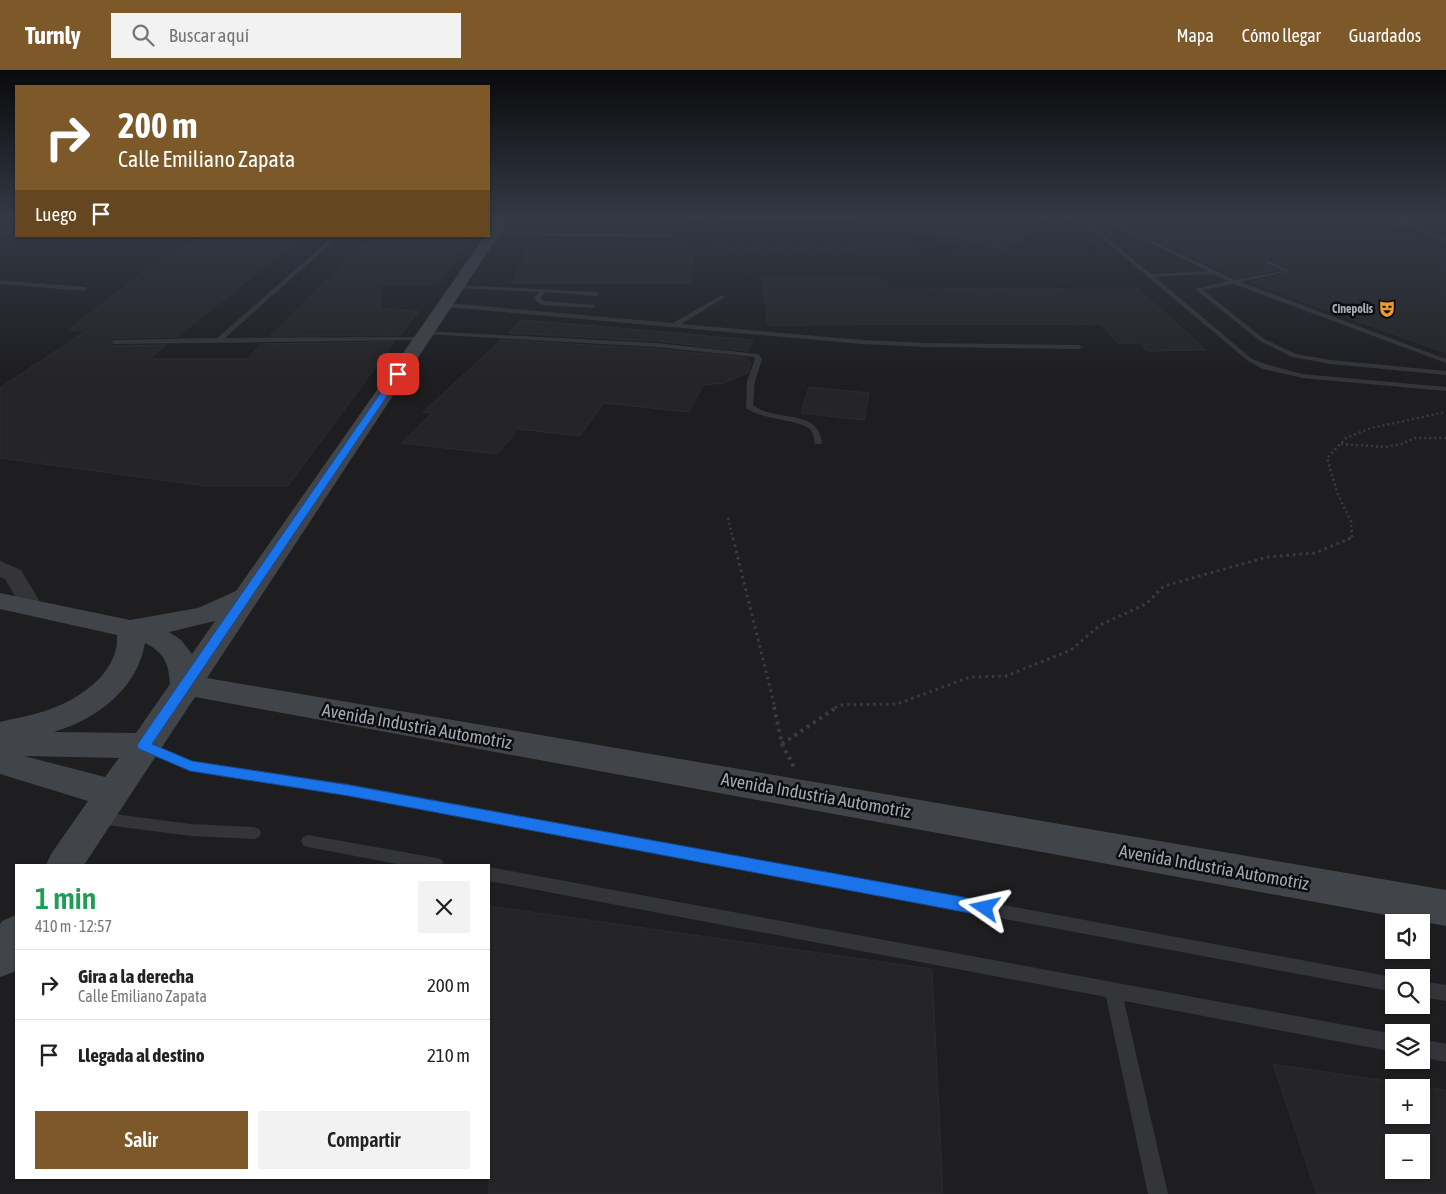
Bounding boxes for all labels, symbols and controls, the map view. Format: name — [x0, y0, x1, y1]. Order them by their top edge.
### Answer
search box — [111, 13, 461, 58]
icon: search — [129, 21, 157, 49]
text: Turnly — [25, 22, 81, 49]
text: Buscar aquí — [169, 24, 249, 46]
text: Mapa — [1176, 25, 1214, 46]
text: Cómo llegar — [1242, 25, 1321, 46]
text: Guardados — [1349, 25, 1421, 46]
icon: right — [35, 105, 100, 170]
text: 200 m — [118, 105, 197, 145]
text: Calle Emiliano Zapata — [118, 146, 295, 172]
icon: arrive — [87, 200, 115, 228]
text: Luego — [35, 203, 77, 225]
theatre icon: Cinepolis — [1377, 299, 1397, 319]
place label: Cinepolis — [1332, 302, 1374, 316]
pin — [377, 353, 419, 395]
icon: arrive — [384, 360, 412, 388]
street label: Avenida Industria Automotriz — [320, 699, 514, 753]
street label: Avenida Industria Automotriz — [719, 768, 913, 822]
street label: Avenida Industria Automotriz — [1117, 840, 1311, 894]
text: 1 min — [35, 881, 96, 915]
button: close — [418, 881, 470, 933]
position arrow — [958, 881, 1010, 933]
map controls — [1385, 914, 1430, 1179]
button: sound — [1385, 914, 1430, 959]
text: 410 m · 12:57 — [35, 917, 112, 935]
text: Gira a la derecha — [78, 965, 194, 987]
button: search — [1385, 969, 1430, 1014]
icon: right — [35, 971, 63, 999]
text: 200 m — [427, 974, 470, 996]
text: Calle Emiliano Zapata — [78, 987, 207, 1005]
button: layers — [1385, 1024, 1430, 1069]
icon: arrive — [35, 1041, 63, 1069]
text: Llegada al destino — [78, 1044, 205, 1066]
text: 210 m — [427, 1044, 470, 1066]
button: + — [1385, 1079, 1430, 1124]
button: Salir — [35, 1111, 248, 1169]
button: Compartir — [258, 1111, 470, 1169]
button: − — [1385, 1134, 1430, 1179]

